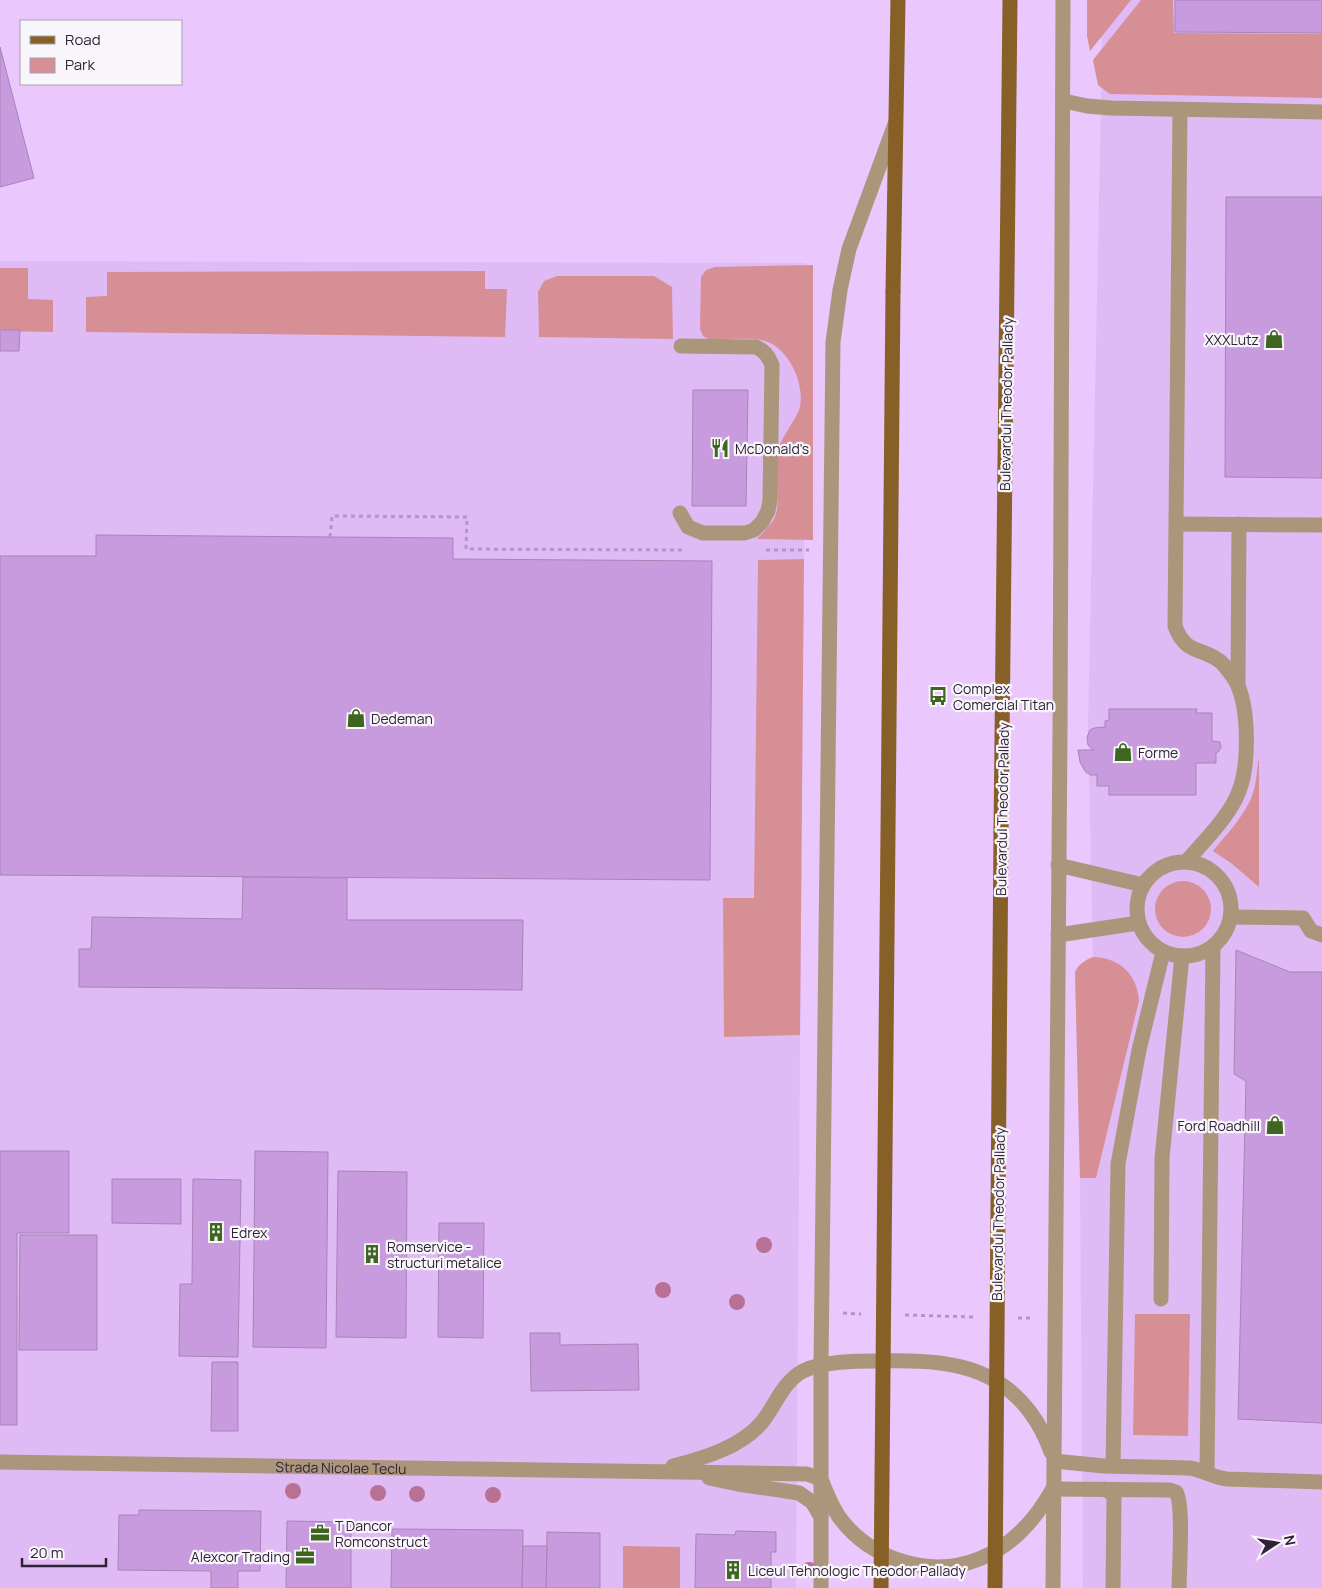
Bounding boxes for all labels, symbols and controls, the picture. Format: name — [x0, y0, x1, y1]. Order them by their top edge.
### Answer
legend — [20, 20, 182, 85]
text: Road — [65, 29, 101, 50]
text: Park — [65, 54, 95, 75]
street label: Bulevardul Theodor Pallady — [995, 316, 1017, 491]
shop icon: XXXLutz — [1263, 328, 1285, 350]
place label: XXXLutz — [1205, 330, 1259, 349]
restaurant icon: McDonald's — [709, 437, 731, 459]
place label: McDonald's — [735, 439, 809, 458]
place label: Complex Comercial Titan — [953, 679, 1054, 714]
bus stop icon: Complex Comercial Titan — [927, 685, 949, 707]
shop icon: Dedeman — [345, 707, 367, 729]
place label: Dedeman — [371, 709, 433, 728]
street label: Bulevardul Theodor Pallady — [991, 721, 1013, 896]
shop icon: Forme — [1112, 741, 1134, 763]
place label: Forme — [1138, 743, 1178, 762]
shop icon: Ford Roadhill — [1264, 1114, 1286, 1136]
place label: Ford Roadhill — [1178, 1116, 1260, 1135]
street label: Bulevardul Theodor Pallady — [987, 1126, 1009, 1301]
building icon: Edrex — [205, 1221, 227, 1243]
place label: Edrex — [231, 1223, 268, 1242]
place label: Romservice - structuri metalice — [387, 1237, 502, 1272]
building icon: Romservice - structuri metalice — [361, 1243, 383, 1265]
street label: Strada Nicolae Teclu — [275, 1457, 407, 1478]
place label: T Dancor Romconstruct — [335, 1516, 428, 1551]
north arrow — [1252, 1518, 1302, 1568]
office icon: T Dancor Romconstruct — [309, 1522, 331, 1544]
text: N — [1280, 1533, 1301, 1547]
scale bar — [22, 1536, 106, 1568]
text: 20 m — [30, 1542, 63, 1563]
office icon: Alexcor Trading — [294, 1545, 316, 1567]
place label: Alexcor Trading — [191, 1547, 290, 1566]
building icon: Liceul Tehnologic Theodor Pallady — [722, 1559, 744, 1581]
place label: Liceul Tehnologic Theodor Pallady — [748, 1561, 967, 1580]

